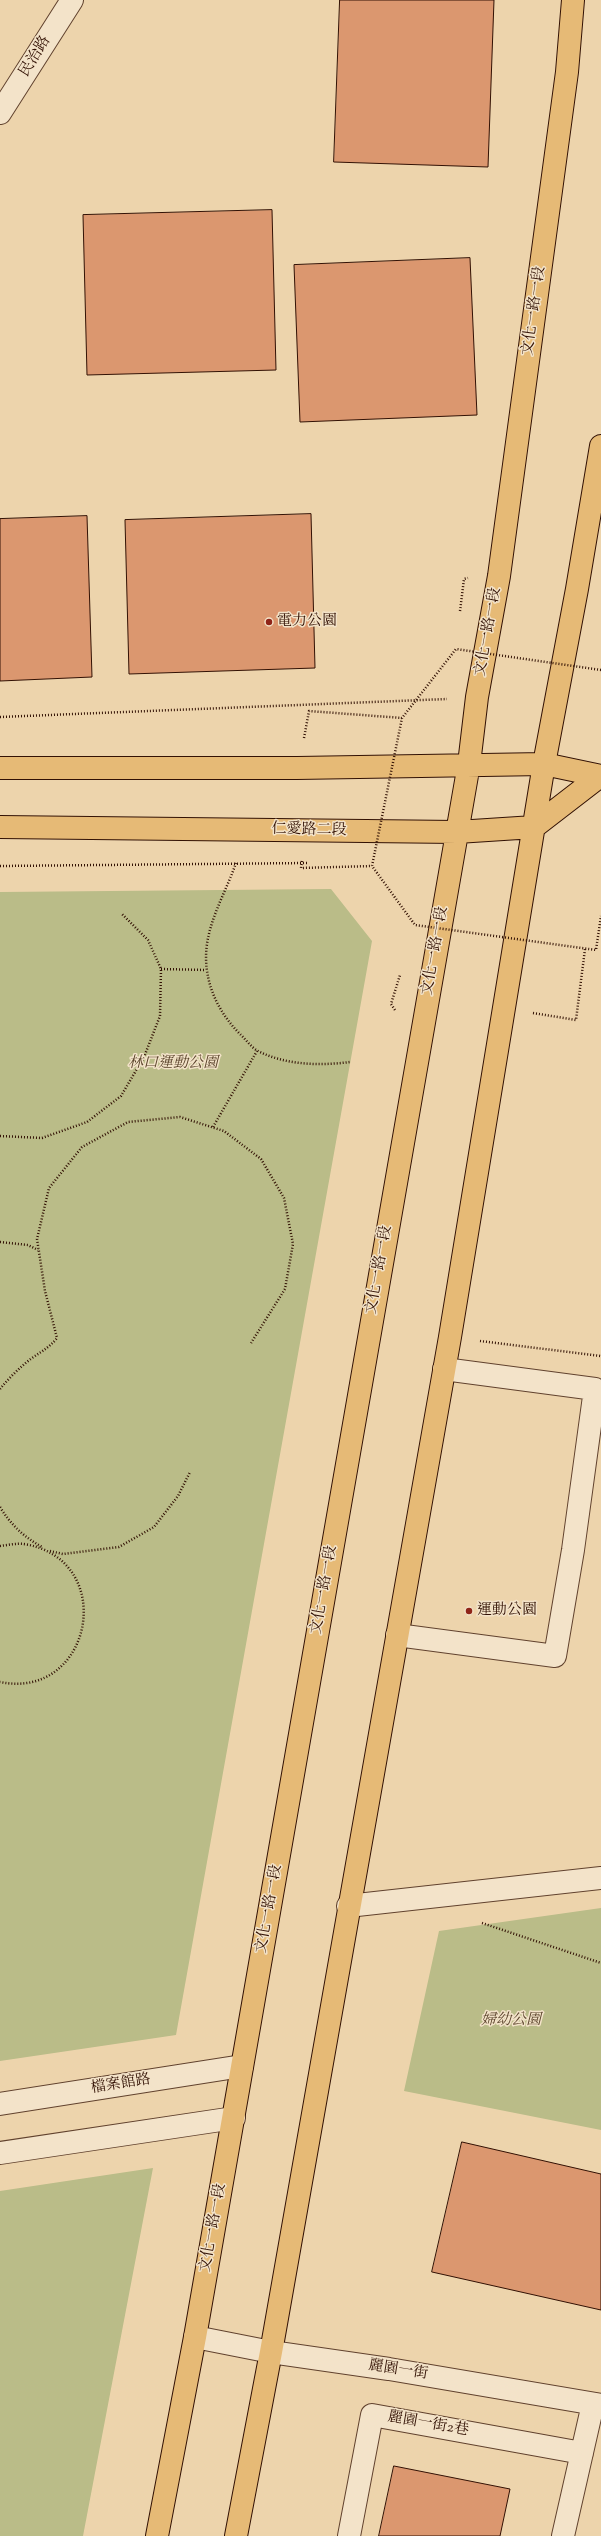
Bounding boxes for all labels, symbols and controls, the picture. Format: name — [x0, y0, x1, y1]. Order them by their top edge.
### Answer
street label: 民治路 — [16, 33, 56, 81]
street label: 文化一路一段 — [520, 265, 550, 357]
street label: 文化一路一段 — [472, 586, 506, 678]
place label: 電力公園 — [277, 613, 337, 631]
marker: 電力公園 — [264, 617, 274, 627]
street label: 仁愛路二段 — [271, 821, 347, 841]
street label: 文化一路一段 — [419, 905, 453, 997]
park label: 林口運動公園 — [128, 1055, 218, 1073]
street label: 文化一路一段 — [363, 1224, 397, 1316]
street label: 文化一路一段 — [308, 1544, 342, 1636]
place label: 運動公園 — [477, 1602, 537, 1620]
marker: 運動公園 — [464, 1606, 474, 1616]
street label: 文化一路一段 — [253, 1863, 287, 1955]
park label: 婦幼公園 — [481, 2012, 541, 2030]
street label: 檔案館路 — [90, 2071, 152, 2099]
street label: 文化一路一段 — [197, 2182, 231, 2274]
street label: 麗園一街 — [367, 2357, 429, 2385]
street label: 麗園一街2巷 — [386, 2409, 470, 2441]

